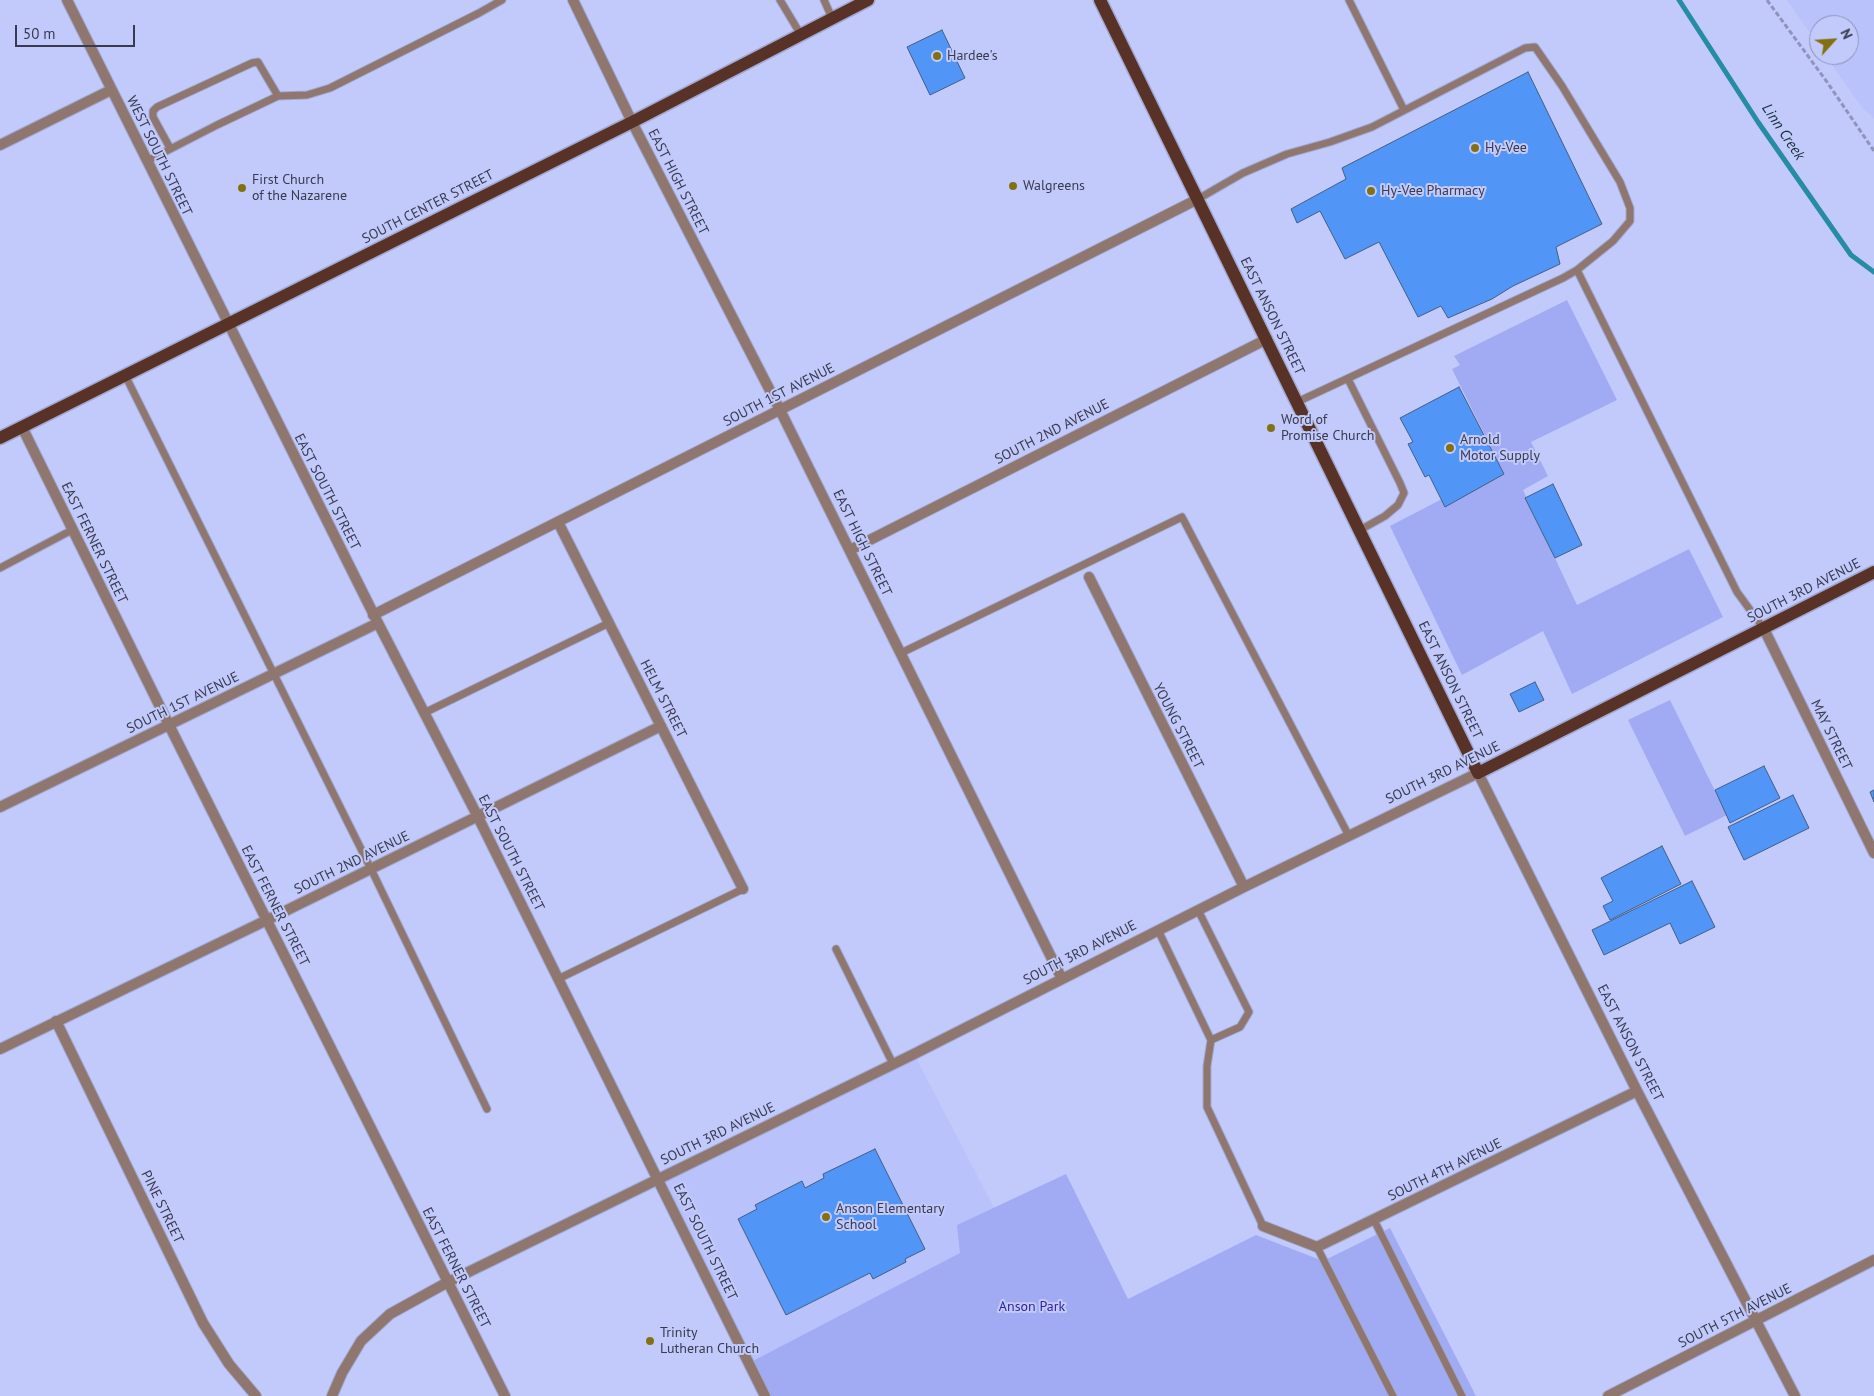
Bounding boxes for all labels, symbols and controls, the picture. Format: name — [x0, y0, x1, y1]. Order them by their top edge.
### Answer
scale bar — [18, 15, 138, 47]
north arrow — [1809, 15, 1859, 65]
text: 50 m — [23, 24, 56, 43]
text: N — [1836, 26, 1857, 42]
place label: Hardee's — [947, 48, 998, 64]
marker: Hardee's — [931, 50, 943, 62]
street label: WEST SOUTH STREET — [123, 93, 195, 219]
water label: Linn Creek — [1758, 100, 1808, 164]
street label: EAST HIGH STREET — [644, 126, 712, 238]
place label: Hy-Vee — [1485, 140, 1527, 156]
marker: Hy-Vee — [1469, 142, 1481, 154]
street label: SOUTH CENTER STREET — [359, 166, 497, 248]
place label: First Church of the Nazarene — [252, 172, 347, 204]
place label: Walgreens — [1023, 178, 1085, 194]
marker: Walgreens — [1007, 180, 1019, 192]
marker: First Church of the Nazarene — [236, 182, 248, 194]
place label: Hy-Vee Pharmacy — [1381, 183, 1485, 199]
marker: Hy-Vee Pharmacy — [1365, 185, 1377, 197]
street label: EAST ANSON STREET — [1236, 254, 1308, 378]
street label: SOUTH 1ST AVENUE — [721, 360, 837, 430]
street label: SOUTH 2ND AVENUE — [992, 396, 1112, 468]
place label: Word of Promise Church — [1281, 412, 1374, 444]
marker: Word of Promise Church — [1265, 422, 1277, 434]
street label: EAST SOUTH STREET — [290, 431, 364, 553]
place label: Arnold Motor Supply — [1460, 432, 1540, 464]
marker: Arnold Motor Supply — [1444, 442, 1456, 454]
street label: EAST FERNER STREET — [57, 480, 131, 606]
street label: EAST HIGH STREET — [829, 487, 895, 599]
street label: SOUTH 3RD AVENUE — [1745, 555, 1863, 627]
street label: EAST ANSON STREET — [1414, 618, 1486, 742]
street label: HELM STREET — [636, 657, 690, 741]
street label: SOUTH 1ST AVENUE — [124, 669, 242, 737]
street label: YOUNG STREET — [1149, 680, 1207, 772]
street label: MAY STREET — [1807, 697, 1855, 773]
street label: SOUTH 3RD AVENUE — [1383, 738, 1503, 808]
street label: EAST SOUTH STREET — [474, 792, 548, 914]
street label: SOUTH 2ND AVENUE — [292, 828, 412, 898]
street label: EAST FERNER STREET — [237, 843, 313, 969]
street label: SOUTH 3RD AVENUE — [1021, 917, 1139, 989]
street label: EAST ANSON STREET — [1593, 982, 1667, 1104]
street label: SOUTH 3RD AVENUE — [658, 1099, 778, 1169]
street label: SOUTH 4TH AVENUE — [1385, 1135, 1505, 1205]
street label: PINE STREET — [137, 1168, 187, 1246]
street label: EAST SOUTH STREET — [669, 1181, 741, 1303]
place label: Anson Elementary School — [836, 1201, 944, 1234]
street label: EAST FERNER STREET — [418, 1205, 494, 1331]
marker: Anson Elementary School — [820, 1211, 832, 1223]
street label: SOUTH 5TH AVENUE — [1676, 1280, 1794, 1352]
park label: Anson Park — [999, 1299, 1065, 1315]
place label: Trinity Lutheran Church — [660, 1325, 759, 1358]
marker: Trinity Lutheran Church — [644, 1335, 656, 1347]

